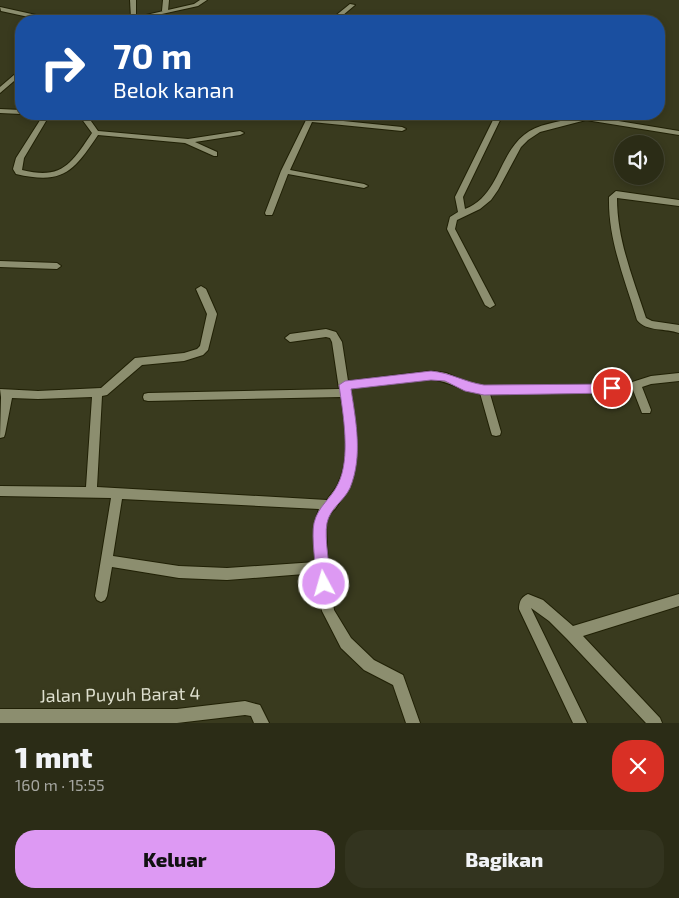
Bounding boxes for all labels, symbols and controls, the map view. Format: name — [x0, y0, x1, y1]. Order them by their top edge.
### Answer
text: 70 m — [113, 34, 192, 76]
icon: right — [30, 35, 95, 100]
text: Belok kanan — [113, 76, 234, 102]
map controls — [614, 135, 664, 185]
button: sound — [614, 135, 664, 185]
pin — [591, 367, 633, 409]
icon: arrive — [598, 374, 626, 402]
position arrow — [297, 557, 349, 609]
street label: Jalan Puyuh Barat 4 — [39, 682, 201, 706]
text: 1 mnt — [15, 738, 93, 774]
button: close — [612, 740, 664, 792]
text: 160 m · 15:55 — [15, 775, 105, 794]
button: Keluar — [15, 830, 335, 888]
button: Bagikan — [345, 830, 664, 888]

